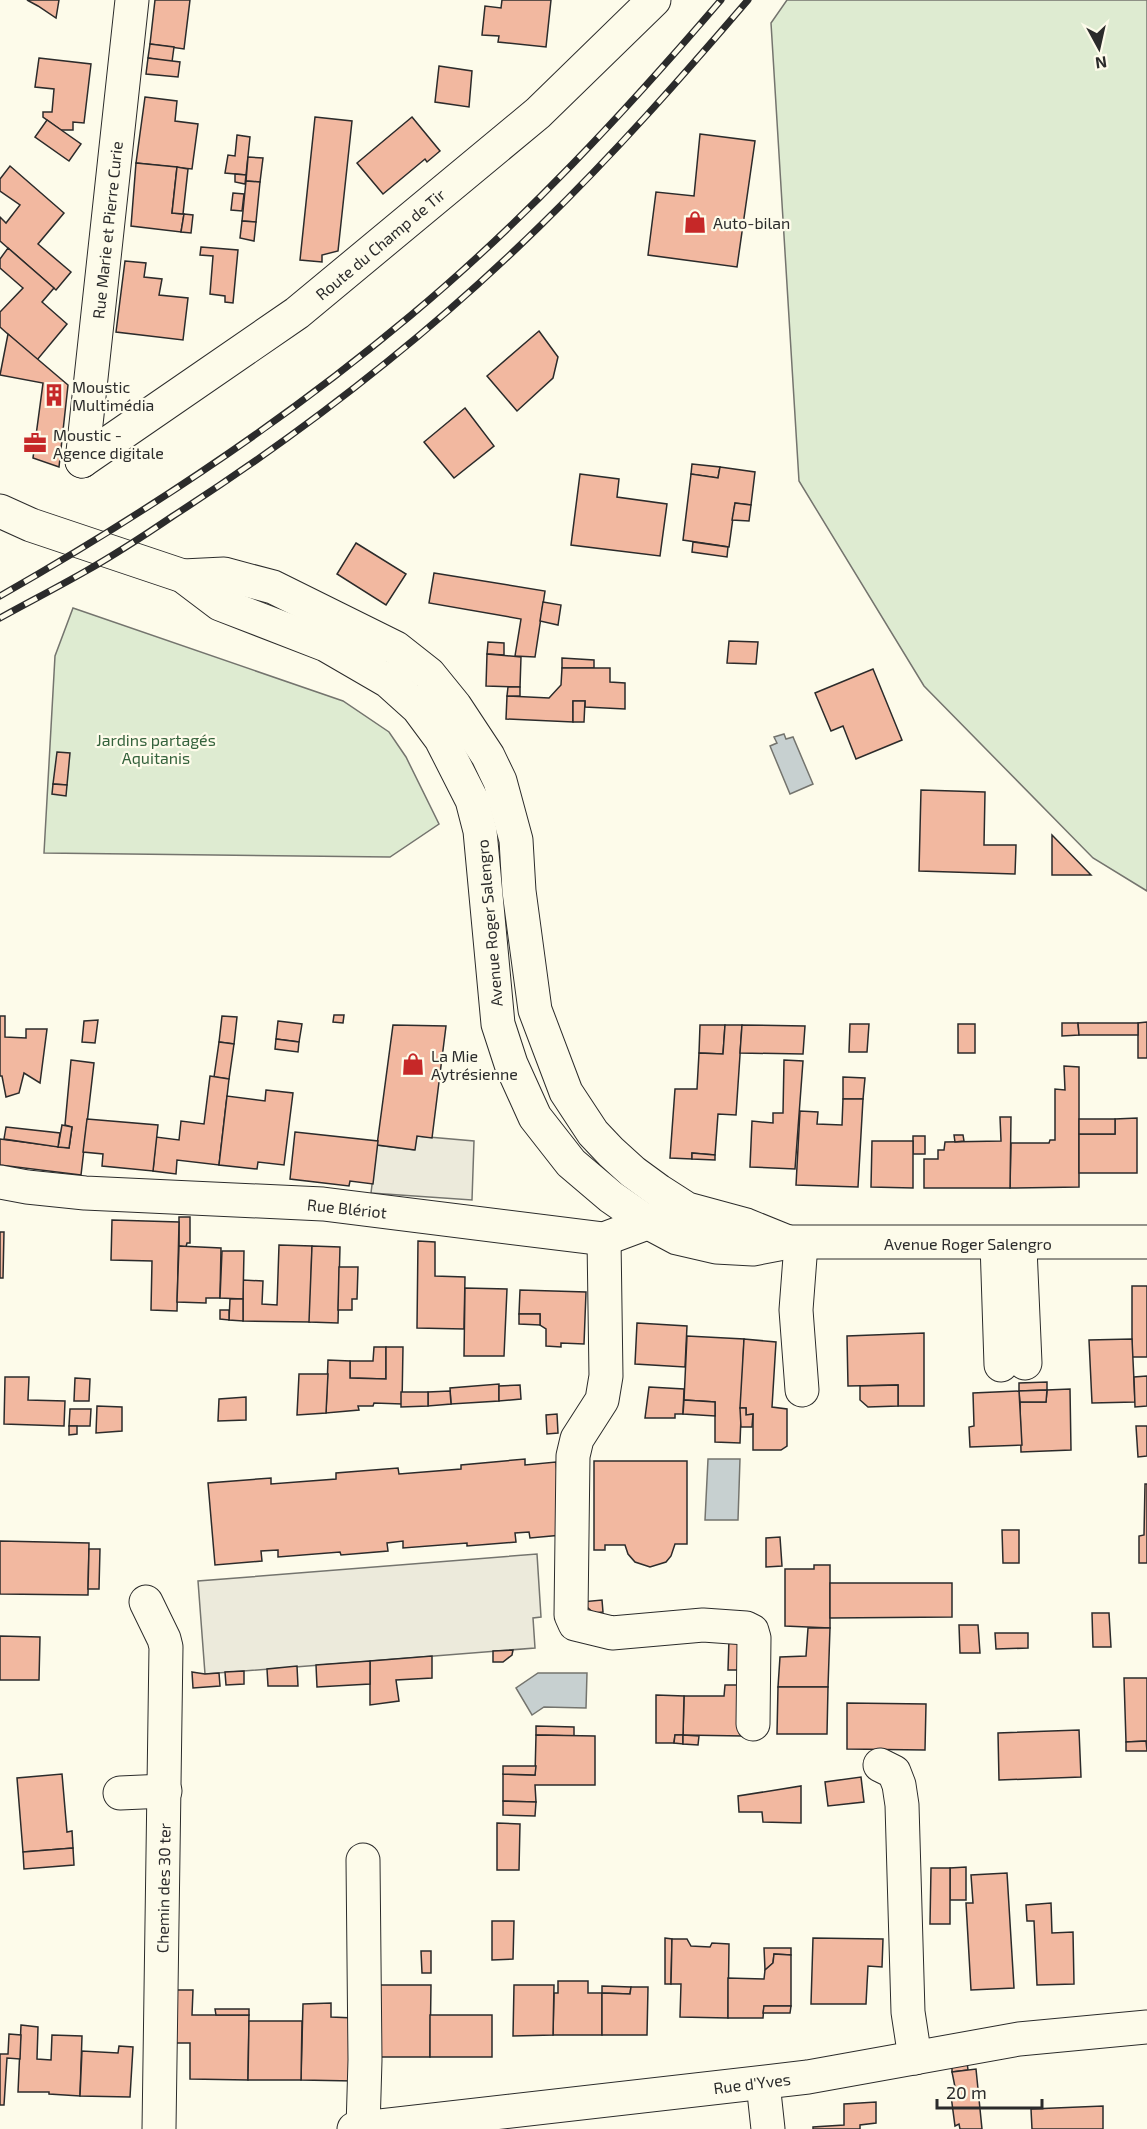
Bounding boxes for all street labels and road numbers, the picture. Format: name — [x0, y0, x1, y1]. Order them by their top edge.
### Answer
street label: Rue Marie et Pierre Curie — [88, 140, 126, 320]
street label: Route du Champ de Tir — [312, 184, 449, 304]
street label: Avenue Roger Salengro — [472, 839, 506, 1007]
street label: Rue Blériot — [306, 1194, 388, 1222]
street label: Avenue Roger Salengro — [884, 1234, 1052, 1253]
street label: Chemin des 30 ter — [152, 1822, 174, 1953]
street label: Rue d'Yves — [712, 2069, 792, 2097]

